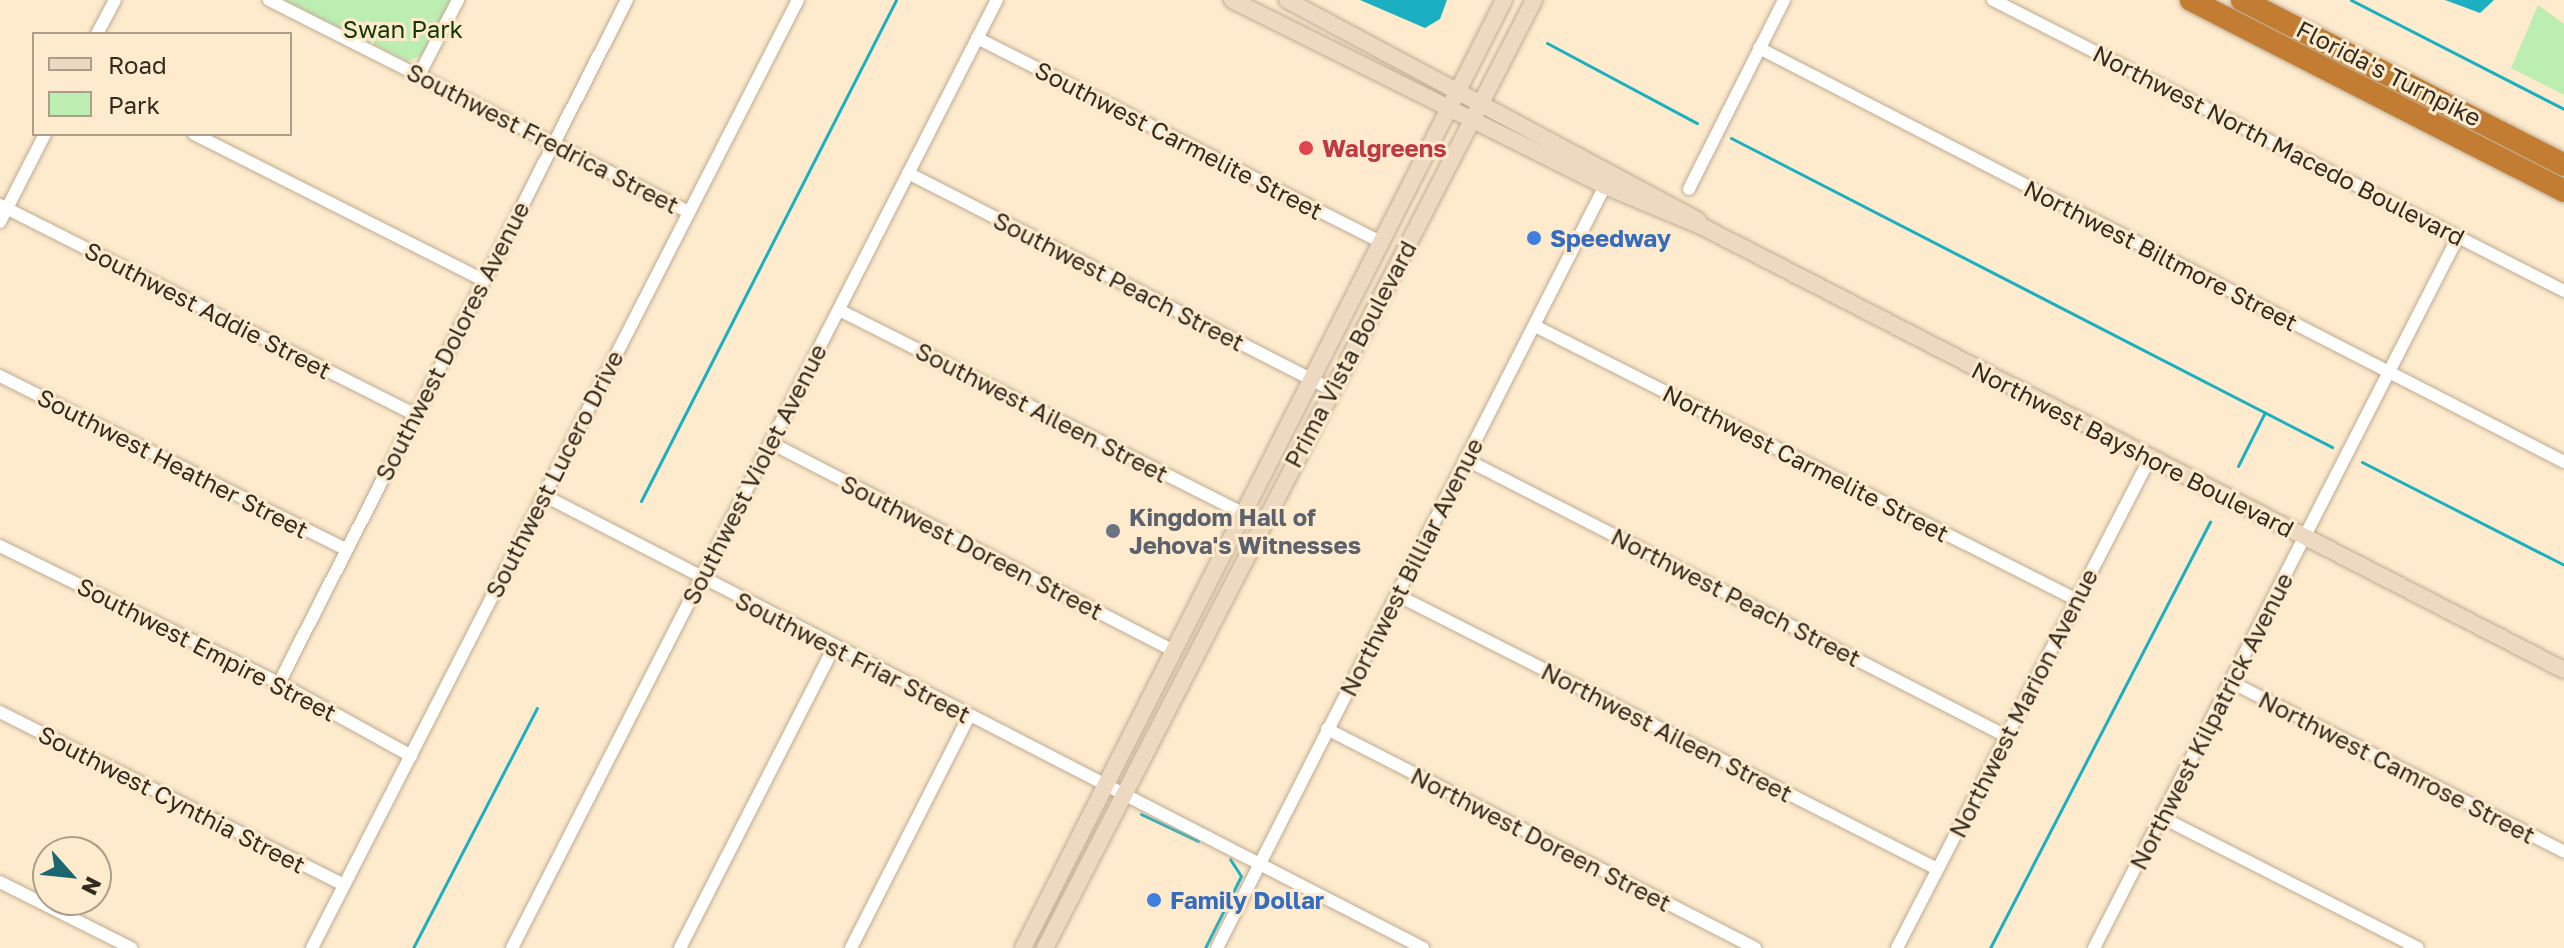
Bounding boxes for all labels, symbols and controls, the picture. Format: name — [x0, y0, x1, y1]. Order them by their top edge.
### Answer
street label: Florida's Turnpike — [2292, 14, 2486, 132]
park label: Swan Park — [343, 15, 463, 43]
legend — [32, 32, 292, 136]
street label: Northwest North Macedo Boulevard — [2088, 38, 2470, 252]
text: Road — [108, 50, 167, 79]
street label: Southwest Carmelite Street — [1030, 55, 1328, 225]
street label: Southwest Fredrica Street — [402, 57, 684, 219]
text: Park — [108, 90, 160, 119]
place label: Walgreens — [1322, 134, 1447, 162]
marker: Walgreens — [1297, 139, 1315, 157]
street label: Northwest Biltmore Street — [2019, 173, 2303, 337]
street label: Southwest Dolores Avenue — [369, 197, 535, 485]
street label: Southwest Peach Street — [989, 205, 1249, 357]
place label: Speedway — [1550, 224, 1671, 252]
marker: Speedway — [1525, 229, 1543, 247]
street label: Southwest Addie Street — [80, 235, 336, 385]
street label: Prima Vista Boulevard — [1278, 236, 1422, 472]
street label: Southwest Aileen Street — [911, 336, 1173, 488]
street label: Southwest Violet Avenue — [676, 339, 832, 609]
street label: Southwest Lucero Drive — [479, 346, 629, 602]
street label: Northwest Bayshore Boulevard — [1967, 355, 2299, 543]
street label: Northwest Carmelite Street — [1658, 378, 1954, 548]
street label: Southwest Heather Street — [33, 382, 313, 544]
street label: Northwest Billiar Avenue — [1333, 433, 1489, 701]
street label: Southwest Doreen Street — [836, 468, 1108, 626]
place label: Kingdom Hall of Jehova's Witnesses — [1129, 503, 1361, 559]
marker: Kingdom Hall of Jehova's Witnesses — [1104, 522, 1122, 540]
street label: Northwest Peach Street — [1607, 522, 1865, 672]
street label: Northwest Marion Avenue — [1943, 564, 2103, 842]
street label: Northwest Kilpatrick Avenue — [2123, 568, 2299, 874]
street label: Southwest Empire Street — [73, 571, 341, 727]
street label: Southwest Friar Street — [731, 585, 975, 729]
street label: Northwest Aileen Street — [1537, 656, 1797, 808]
street label: Northwest Camrose Street — [2254, 685, 2540, 849]
street label: Southwest Cynthia Street — [34, 719, 310, 879]
street label: Northwest Doreen Street — [1406, 761, 1676, 917]
north arrow — [32, 836, 112, 916]
text: N — [76, 873, 108, 900]
place label: Family Dollar — [1170, 886, 1324, 914]
marker: Family Dollar — [1145, 891, 1163, 909]

